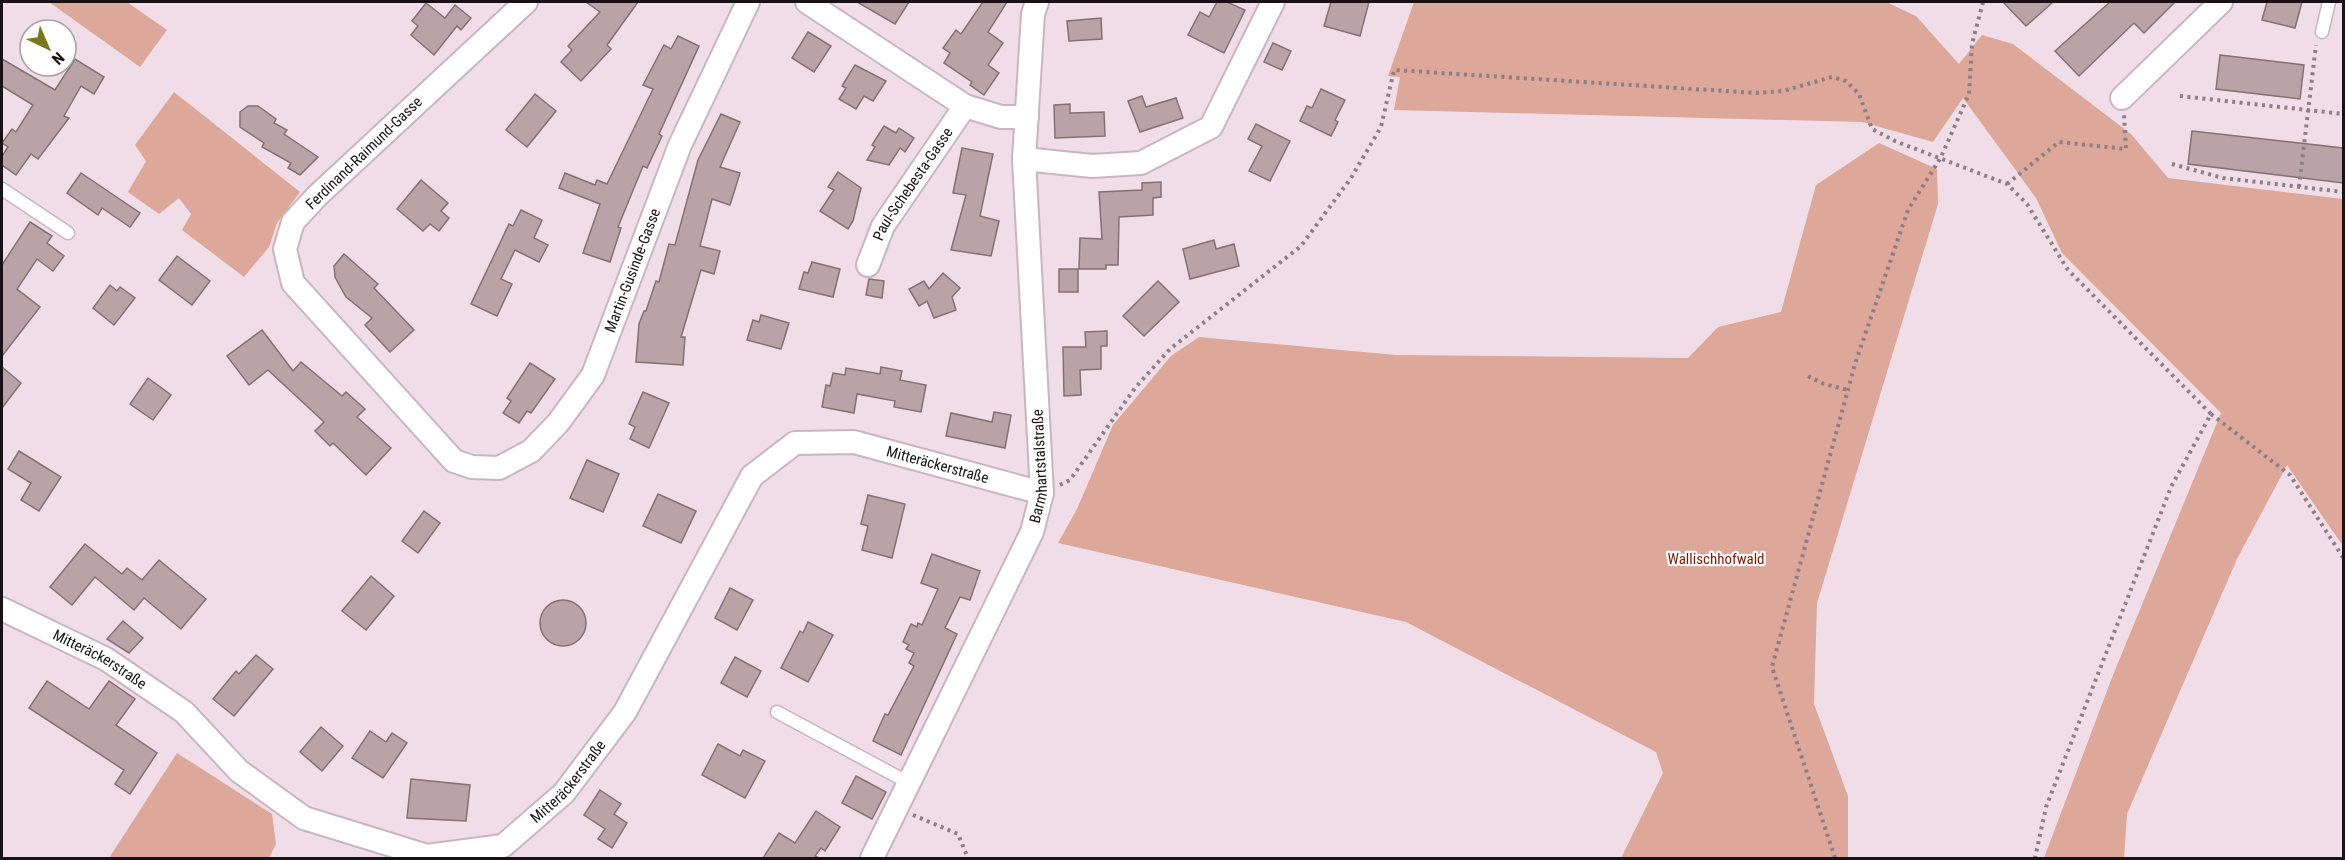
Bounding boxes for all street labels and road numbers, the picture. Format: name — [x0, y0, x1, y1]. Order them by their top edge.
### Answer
street label: Ferdinand-Raimund-Gasse — [302, 93, 426, 213]
street label: Paul-Schebesta-Gasse — [869, 124, 957, 243]
street label: Martin-Gusinde-Gasse — [601, 206, 664, 335]
street label: Barmhartstalstraße — [1026, 409, 1051, 525]
street label: Mitteräckerstraße — [885, 442, 991, 487]
street label: Mitteräckerstraße — [50, 626, 150, 693]
street label: Mitteräckerstraße — [527, 737, 610, 827]

